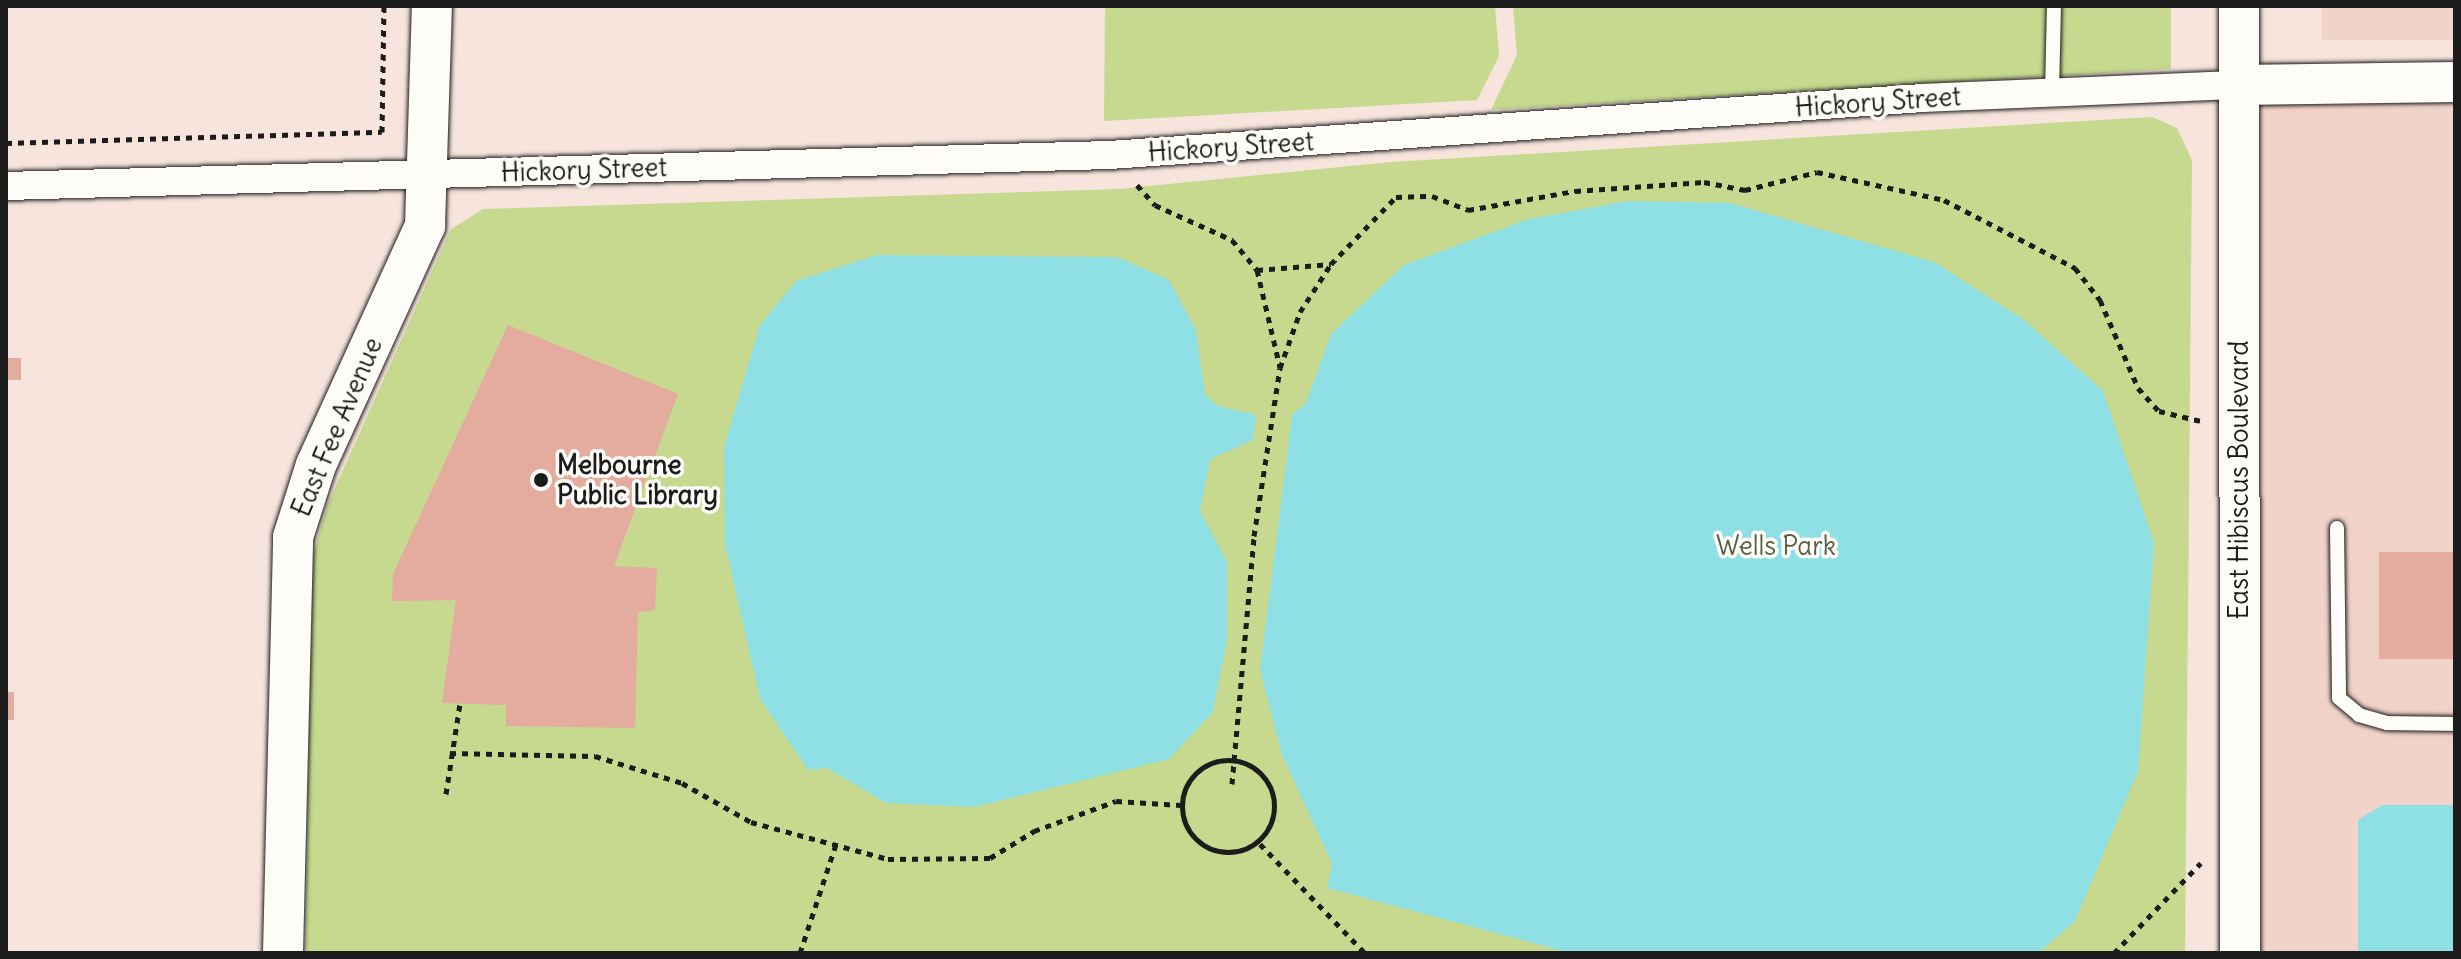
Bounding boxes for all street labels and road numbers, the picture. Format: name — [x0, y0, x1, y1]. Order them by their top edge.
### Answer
street label: Hickory Street — [1794, 81, 1962, 123]
street label: Hickory Street — [1147, 126, 1315, 168]
street label: Hickory Street — [500, 152, 668, 188]
street label: East Fee Avenue — [285, 333, 389, 521]
street label: East Hibiscus Boulevard — [2223, 340, 2255, 620]

